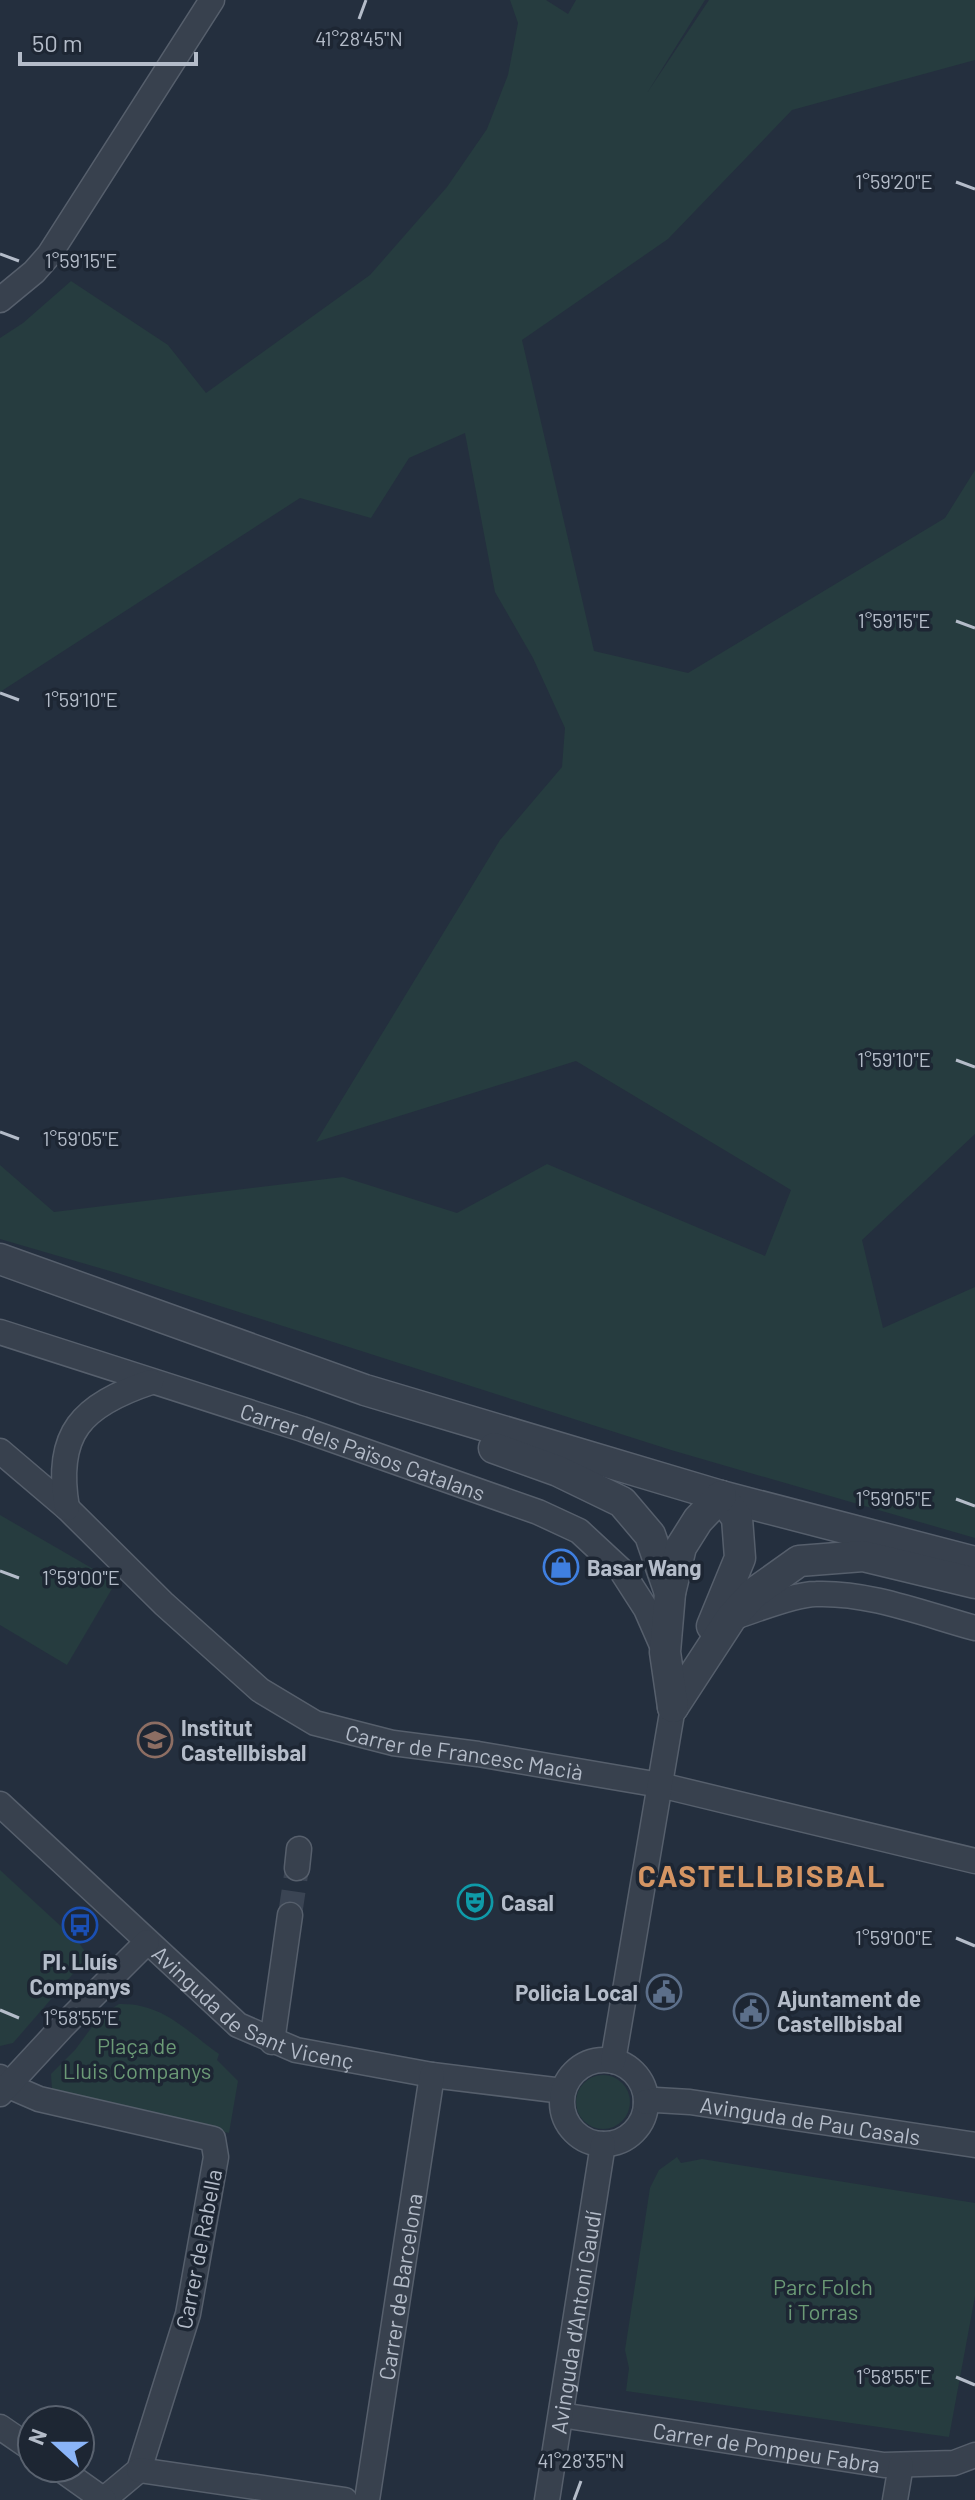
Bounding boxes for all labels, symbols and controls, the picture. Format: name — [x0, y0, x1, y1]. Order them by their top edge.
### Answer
scale bar — [20, 16, 196, 66]
text: 41°28'45"N — [315, 26, 403, 50]
text: 50 m — [32, 28, 83, 57]
text: 1°59'20"E — [855, 169, 933, 193]
text: 1°59'15"E — [45, 248, 117, 272]
text: 1°59'15"E — [858, 608, 930, 632]
text: 1°59'10"E — [44, 687, 118, 711]
text: 1°59'10"E — [857, 1047, 931, 1071]
text: 1°59'05"E — [43, 1126, 119, 1150]
street label: Carrer dels Països Catalans — [237, 1397, 489, 1505]
text: 1°59'05"E — [856, 1486, 932, 1510]
shop icon: Basar Wang — [542, 1548, 580, 1586]
place label: Basar Wang — [587, 1554, 702, 1580]
text: 1°59'00"E — [42, 1565, 120, 1589]
place label: Institut Castellbisbal — [181, 1714, 307, 1765]
street label: Carrer de Francesc Macià — [343, 1718, 585, 1785]
school or university icon: Institut Castellbisbal — [136, 1721, 174, 1759]
district label: CASTELLBISBAL — [638, 1857, 886, 1893]
theatre icon: Casal — [456, 1883, 494, 1921]
place label: Casal — [501, 1889, 554, 1915]
bus stop icon: Pl. Lluís Companys — [61, 1906, 99, 1944]
text: 1°59'00"E — [855, 1925, 933, 1949]
street label: Avinguda de Sant Vicenç — [147, 1940, 356, 2073]
place label: Pl. Lluís Companys — [30, 1948, 130, 1999]
public building icon: Policia Local — [645, 1973, 683, 2011]
place label: Policia Local — [515, 1979, 638, 2005]
place label: Ajuntament de Castellbisbal — [777, 1985, 921, 2036]
public building icon: Ajuntament de Castellbisbal — [732, 1992, 770, 2030]
text: 1°58'55"E — [43, 2005, 119, 2029]
park label: Plaça de Lluis Companys — [63, 2032, 211, 2083]
street label: Avinguda de Pau Casals — [698, 2091, 922, 2150]
street label: Carrer de Rabella — [170, 2167, 226, 2331]
street label: Carrer de Barcelona — [373, 2191, 427, 2382]
street label: Avinguda d'Antoni Gaudí — [545, 2209, 605, 2436]
park label: Parc Folch i Torras — [773, 2273, 873, 2324]
text: 1°58'55"E — [856, 2364, 932, 2388]
north arrow — [16, 2404, 96, 2484]
street label: Carrer de Pompeu Fabra — [651, 2416, 882, 2477]
text: N — [22, 2425, 51, 2448]
text: 41°28'35"N — [538, 2448, 624, 2472]

